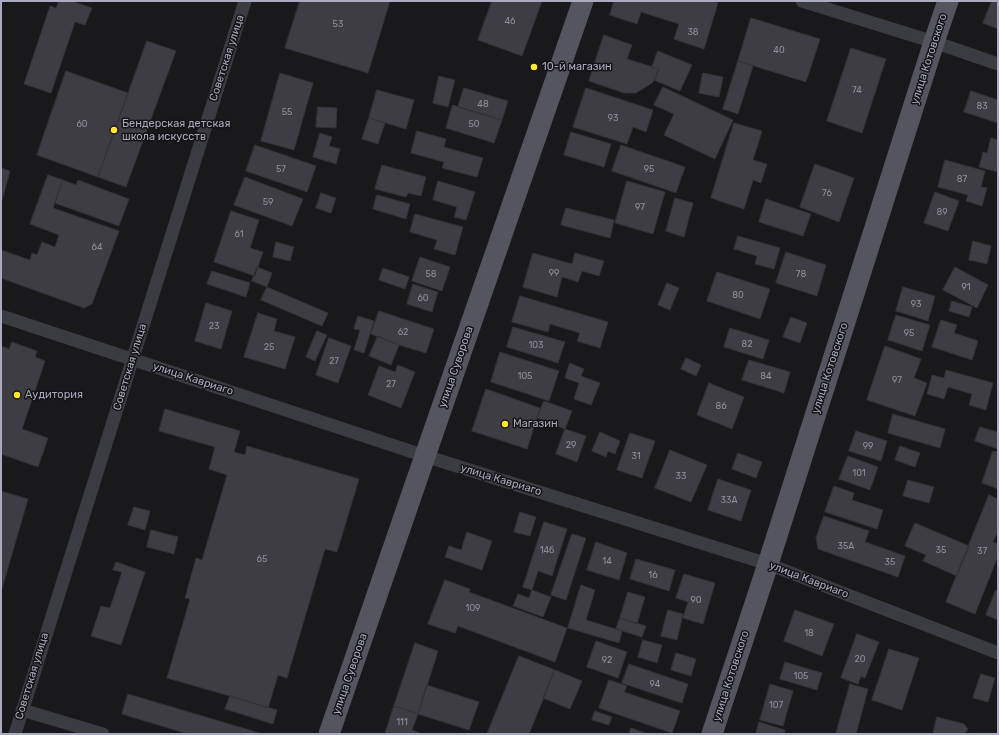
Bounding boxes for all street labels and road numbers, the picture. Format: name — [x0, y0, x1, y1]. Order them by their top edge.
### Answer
street label: улица Котовского — [908, 12, 950, 106]
street label: Советская улица — [207, 13, 247, 103]
street label: улица Котовского — [809, 321, 851, 415]
street label: Советская улица — [111, 322, 149, 412]
street label: улица Суворова — [436, 325, 476, 409]
street label: улица Кавриаго — [151, 360, 235, 398]
street label: улица Кавриаго — [459, 461, 543, 499]
street label: улица Кавриаго — [767, 559, 851, 601]
street label: улица Котовского — [710, 629, 752, 723]
street label: Советская улица — [13, 631, 51, 721]
street label: улица Суворова — [330, 632, 370, 716]

